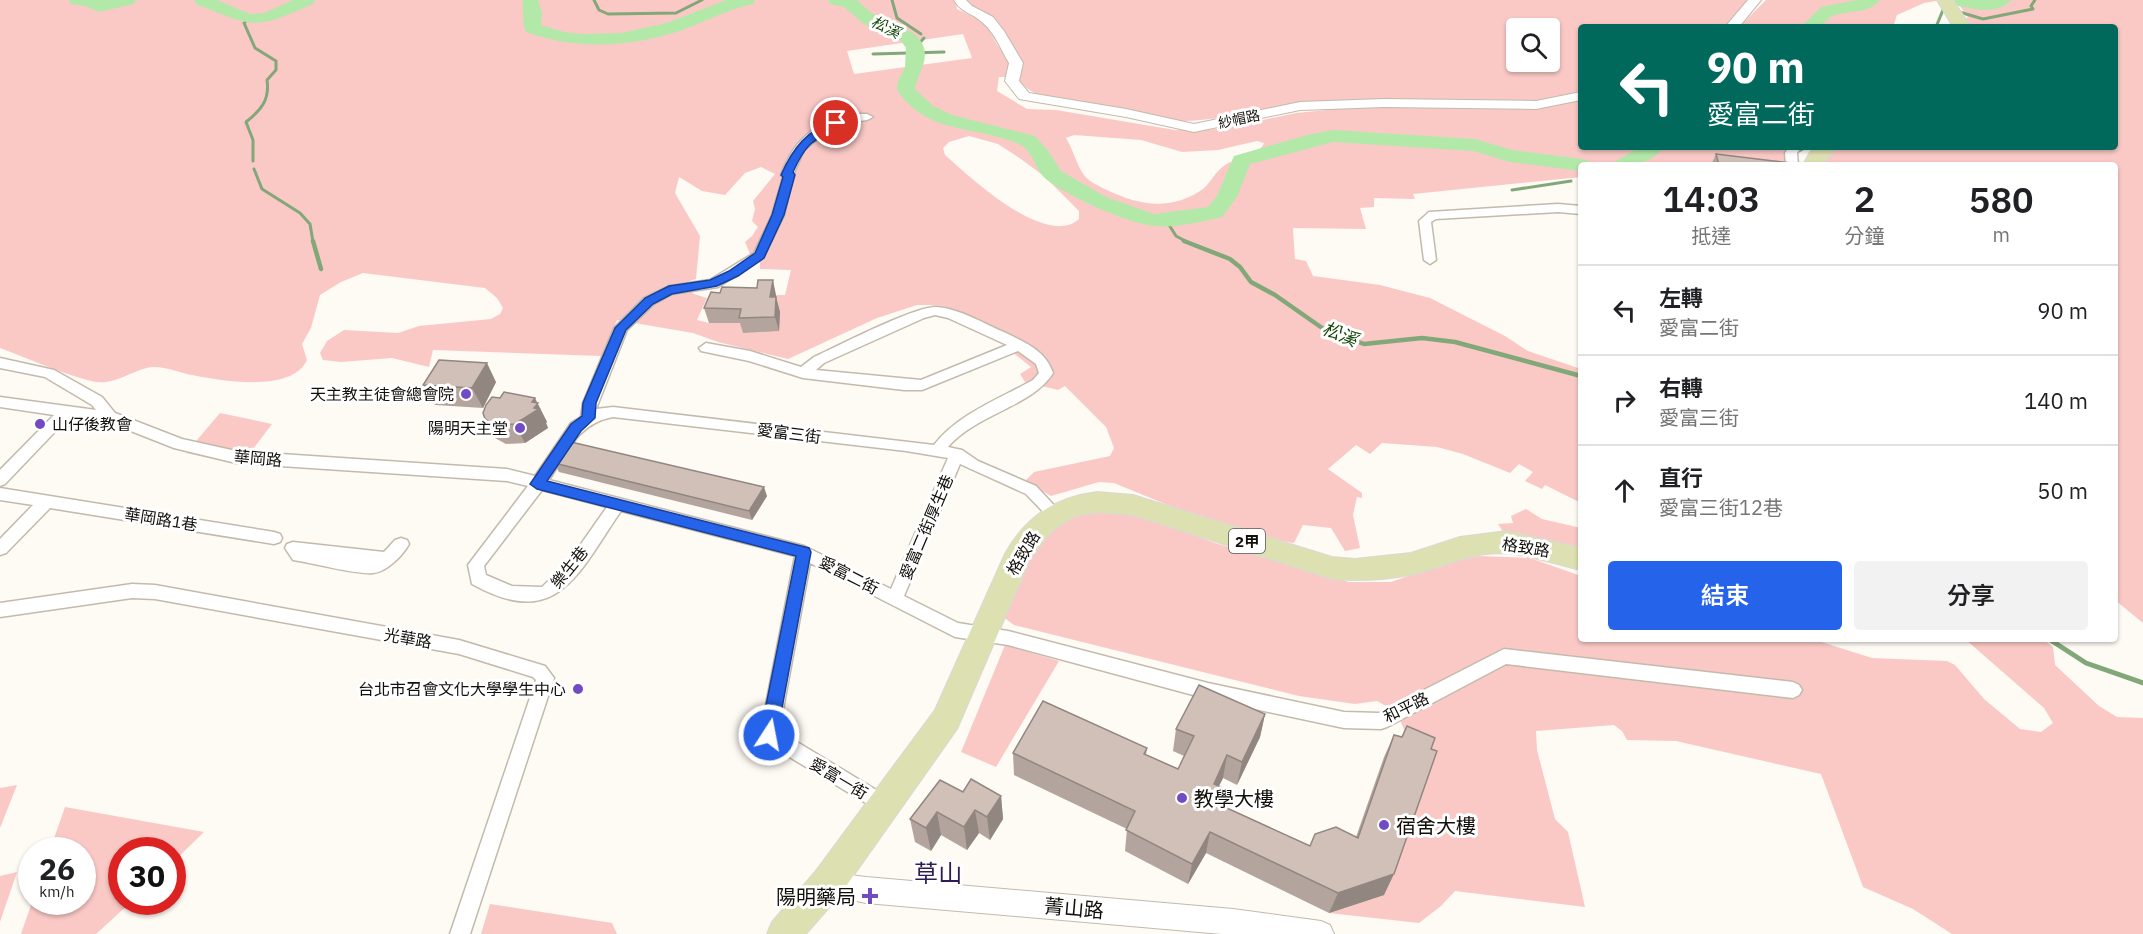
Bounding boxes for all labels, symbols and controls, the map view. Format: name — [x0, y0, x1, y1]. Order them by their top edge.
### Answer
water label: 松溪 — [868, 12, 905, 43]
map controls — [1506, 18, 1560, 72]
button: search — [1506, 18, 1560, 72]
text: 90 m — [1707, 40, 1805, 95]
icon: left — [1608, 48, 1686, 126]
text: 愛富二街 — [1707, 96, 1815, 131]
pin — [810, 97, 861, 148]
icon: arrive — [819, 106, 852, 139]
street label: 紗帽路 — [1217, 106, 1261, 132]
text: 14:03 — [1662, 175, 1760, 222]
text: 2 — [1854, 175, 1875, 222]
text: 580 — [1969, 176, 2034, 223]
text: m — [1993, 221, 2010, 248]
text: 抵達 — [1691, 222, 1731, 249]
text: 分鐘 — [1845, 222, 1885, 249]
text: 左轉 — [1659, 283, 1703, 312]
icon: left — [1608, 294, 1641, 327]
text: 90 m — [2037, 296, 2088, 325]
text: 愛富二街 — [1659, 314, 1739, 341]
water label: 松溪 — [1319, 317, 1364, 353]
text: 右轉 — [1659, 373, 1703, 402]
place label: 天主教主徒會總會院 — [310, 384, 454, 404]
icon: right — [1608, 384, 1641, 417]
text: 140 m — [2024, 386, 2088, 415]
marker: 天主教主徒會總會院 — [459, 387, 473, 401]
text: 愛富三街 — [1659, 404, 1739, 431]
place label: 山仔後教會 — [52, 414, 132, 434]
marker: 山仔後教會 — [33, 417, 47, 431]
place label: 陽明天主堂 — [428, 418, 508, 438]
street label: 愛富三街 — [756, 419, 822, 447]
marker: 陽明天主堂 — [513, 421, 527, 435]
street label: 華岡路 — [233, 446, 283, 470]
text: 直行 — [1659, 463, 1703, 492]
street label: 愛富二街厚生巷 — [895, 472, 957, 582]
icon: ahead — [1608, 474, 1641, 507]
text: 50 m — [2037, 476, 2088, 505]
text: 愛富三街12巷 — [1659, 494, 1783, 521]
street label: 華岡路1巷 — [123, 503, 199, 535]
street label: 格致路 — [1002, 527, 1044, 579]
road number: 2甲 — [1229, 529, 1265, 553]
street label: 格致路 — [1501, 533, 1551, 561]
street label: 樂生巷 — [546, 542, 592, 592]
street label: 愛富二街 — [816, 552, 882, 598]
button: 結束 — [1608, 561, 1842, 630]
button: 分享 — [1854, 561, 2088, 630]
street label: 光華路 — [383, 624, 433, 652]
place label: 台北市召會文化大學學生中心 — [358, 679, 566, 699]
marker: 台北市召會文化大學學生中心 — [571, 682, 585, 696]
street label: 和平路 — [1380, 687, 1432, 727]
position arrow — [737, 703, 801, 767]
street label: 愛富一街 — [806, 753, 872, 803]
place label: 教學大樓 — [1194, 785, 1274, 812]
marker: 教學大樓 — [1175, 791, 1189, 805]
place label: 宿舍大樓 — [1396, 812, 1476, 839]
marker: 宿舍大樓 — [1377, 818, 1391, 832]
speed limit sign: 30 — [108, 837, 186, 915]
text: 26 — [39, 849, 75, 888]
district label: 草山 — [914, 857, 962, 889]
text: km/h — [39, 882, 75, 901]
place label: 陽明藥局 — [776, 883, 856, 910]
marker: 陽明藥局 — [861, 887, 879, 905]
street label: 菁山路 — [1043, 892, 1105, 924]

